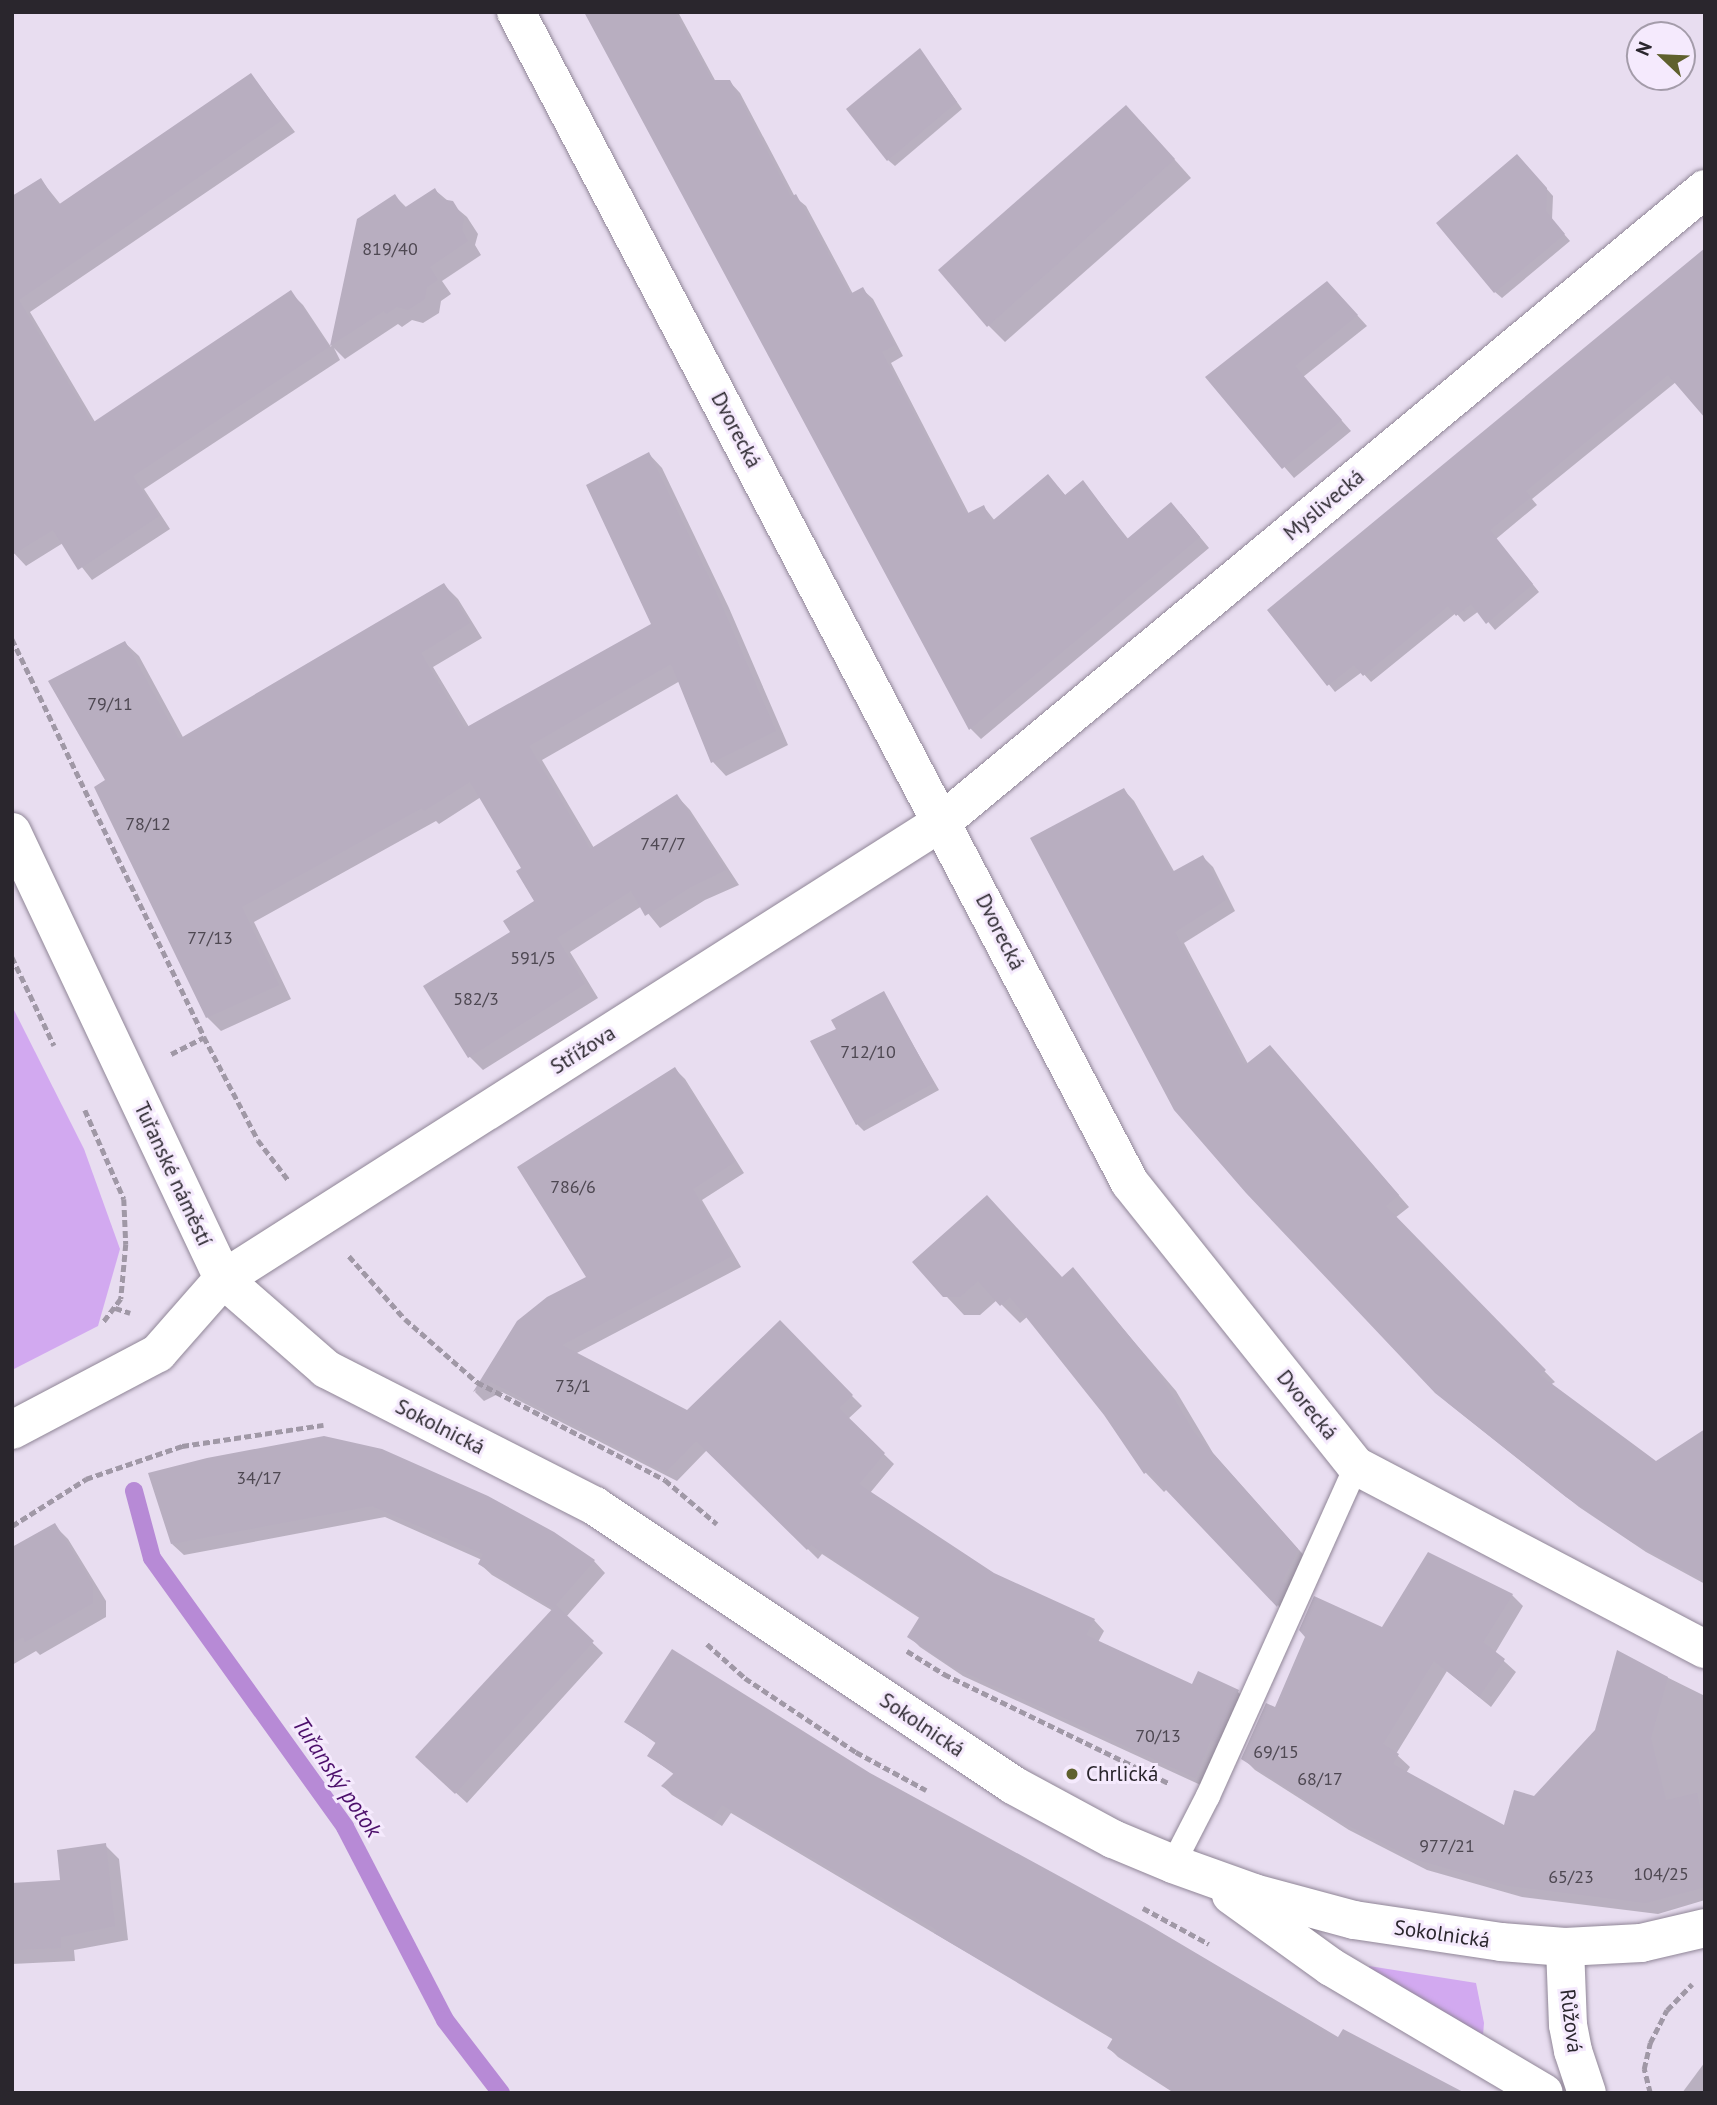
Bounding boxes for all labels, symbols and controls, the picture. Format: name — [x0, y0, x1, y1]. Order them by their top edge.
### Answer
north arrow — [1626, 21, 1696, 91]
text: N — [1630, 38, 1657, 59]
house number: 819/40 — [362, 238, 418, 260]
street label: Dvorecká — [706, 388, 766, 472]
street label: Myslivecká — [1279, 464, 1369, 546]
house number: 79/11 — [87, 693, 133, 715]
house number: 78/12 — [125, 813, 171, 835]
house number: 747/7 — [640, 833, 686, 855]
street label: Dvorecká — [970, 890, 1030, 974]
house number: 77/13 — [187, 927, 233, 949]
house number: 591/5 — [510, 947, 556, 969]
house number: 582/3 — [453, 988, 499, 1010]
street label: Střížova — [546, 1020, 620, 1080]
house number: 712/10 — [840, 1041, 896, 1063]
street label: Tuřanské náměstí — [129, 1098, 217, 1250]
house number: 786/6 — [550, 1176, 596, 1198]
street label: Dvorecká — [1271, 1365, 1343, 1445]
house number: 73/1 — [555, 1375, 591, 1397]
street label: Sokolnická — [391, 1394, 489, 1460]
house number: 34/17 — [236, 1467, 282, 1489]
street label: Sokolnická — [875, 1688, 969, 1762]
water label: Tuřanský potok — [286, 1711, 388, 1843]
house number: 70/13 — [1135, 1725, 1181, 1747]
house number: 69/15 — [1253, 1741, 1299, 1763]
place label: Chrlická — [1086, 1761, 1158, 1787]
marker: Chrlická — [1064, 1766, 1080, 1782]
house number: 68/17 — [1297, 1768, 1343, 1790]
house number: 977/21 — [1419, 1835, 1475, 1857]
house number: 104/25 — [1633, 1863, 1689, 1885]
house number: 65/23 — [1548, 1866, 1594, 1888]
street label: Sokolnická — [1392, 1915, 1492, 1953]
street label: Růžová — [1555, 1988, 1587, 2054]

